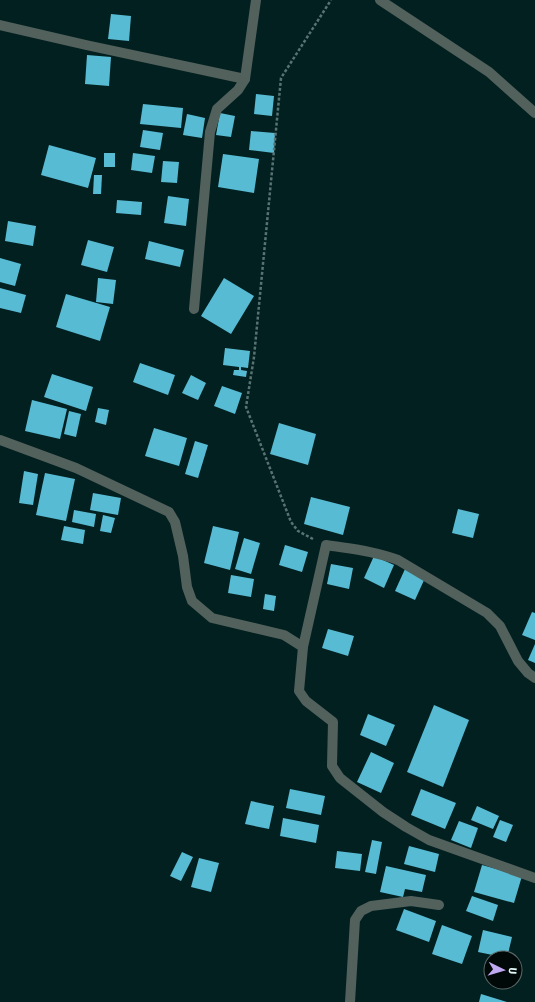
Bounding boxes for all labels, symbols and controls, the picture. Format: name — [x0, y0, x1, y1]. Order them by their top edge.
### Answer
north arrow — [483, 950, 523, 990]
text: U — [506, 967, 519, 975]

